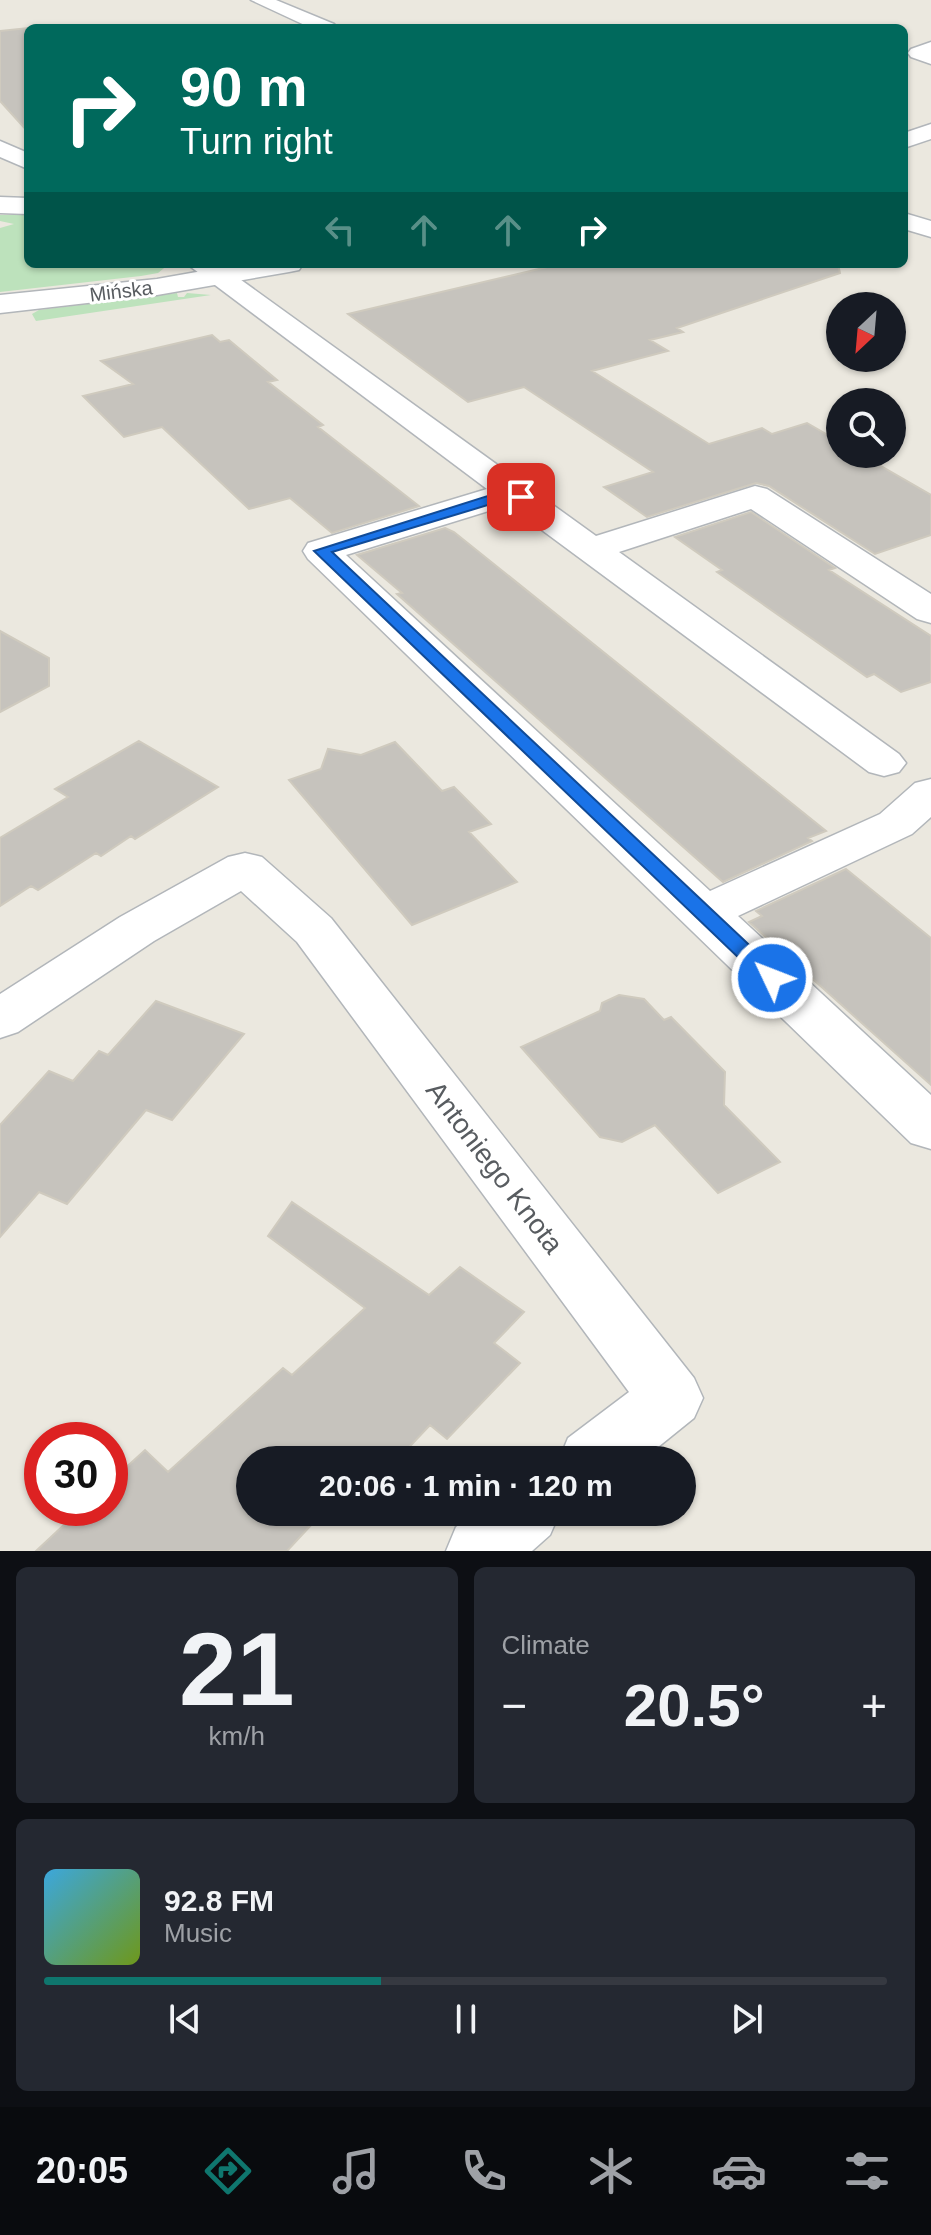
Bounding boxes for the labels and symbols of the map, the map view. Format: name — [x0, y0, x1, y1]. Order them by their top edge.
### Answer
street label: Mińska — [88, 276, 155, 306]
north arrow — [826, 292, 906, 372]
pin — [487, 463, 555, 531]
position arrow — [730, 936, 814, 1020]
street label: Antoniego Knota — [420, 1075, 570, 1260]
speed limit sign: 30 — [24, 1422, 128, 1526]

